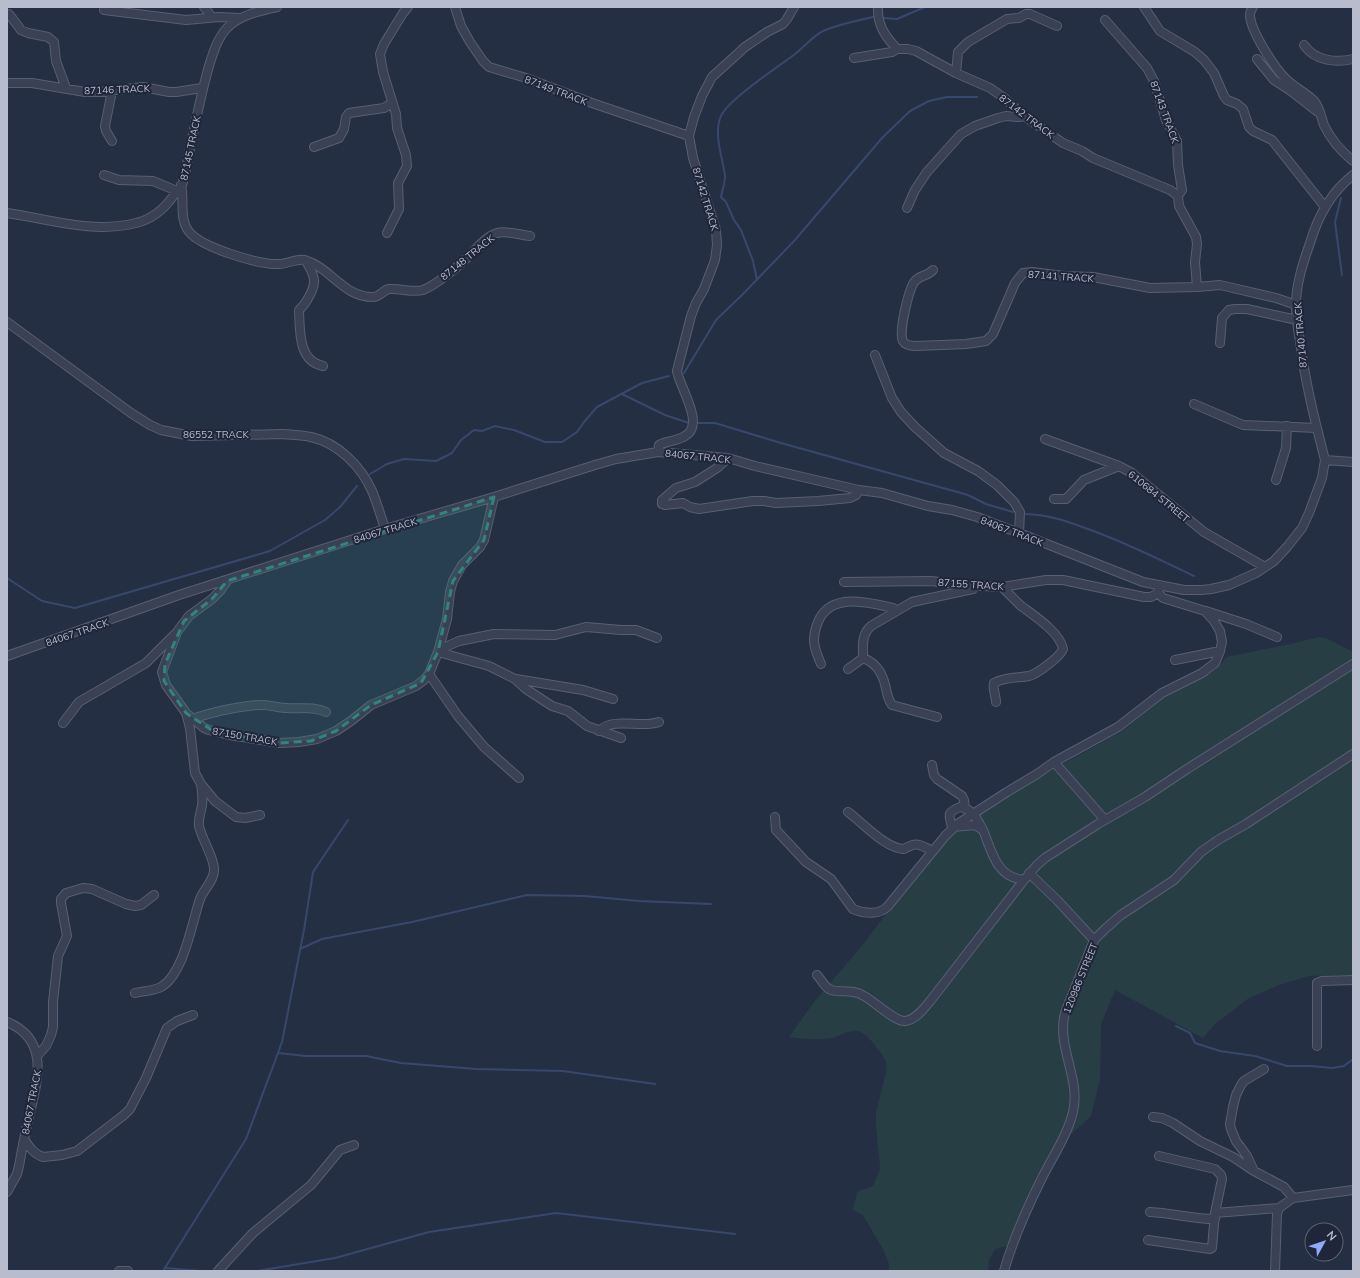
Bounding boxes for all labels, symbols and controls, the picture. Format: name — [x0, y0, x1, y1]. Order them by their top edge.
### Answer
street label: 87149 TRACK — [523, 73, 590, 109]
street label: 87143 TRACK — [1147, 79, 1182, 146]
street label: 87146 TRACK — [84, 82, 151, 97]
street label: 87142 TRACK — [996, 91, 1057, 142]
street label: 87145 TRACK — [177, 114, 204, 182]
street label: 87142 TRACK — [690, 166, 722, 233]
street label: 87148 TRACK — [438, 231, 498, 283]
street label: 87141 TRACK — [1028, 268, 1095, 285]
street label: 87140 TRACK — [1291, 301, 1310, 368]
street label: 86552 TRACK — [183, 428, 250, 441]
street label: 84067 TRACK — [665, 447, 732, 466]
street label: 610684 STREET — [1125, 468, 1192, 525]
street label: 84067 TRACK — [352, 514, 419, 546]
street label: 84067 TRACK — [979, 514, 1046, 550]
street label: 87155 TRACK — [938, 576, 1005, 593]
street label: 84067 TRACK — [44, 615, 111, 649]
street label: 87150 TRACK — [211, 724, 279, 749]
street label: 120986 STREET — [1060, 941, 1101, 1016]
street label: 84067 TRACK — [19, 1068, 44, 1136]
north arrow — [1304, 1222, 1344, 1262]
text: N — [1324, 1228, 1340, 1243]

